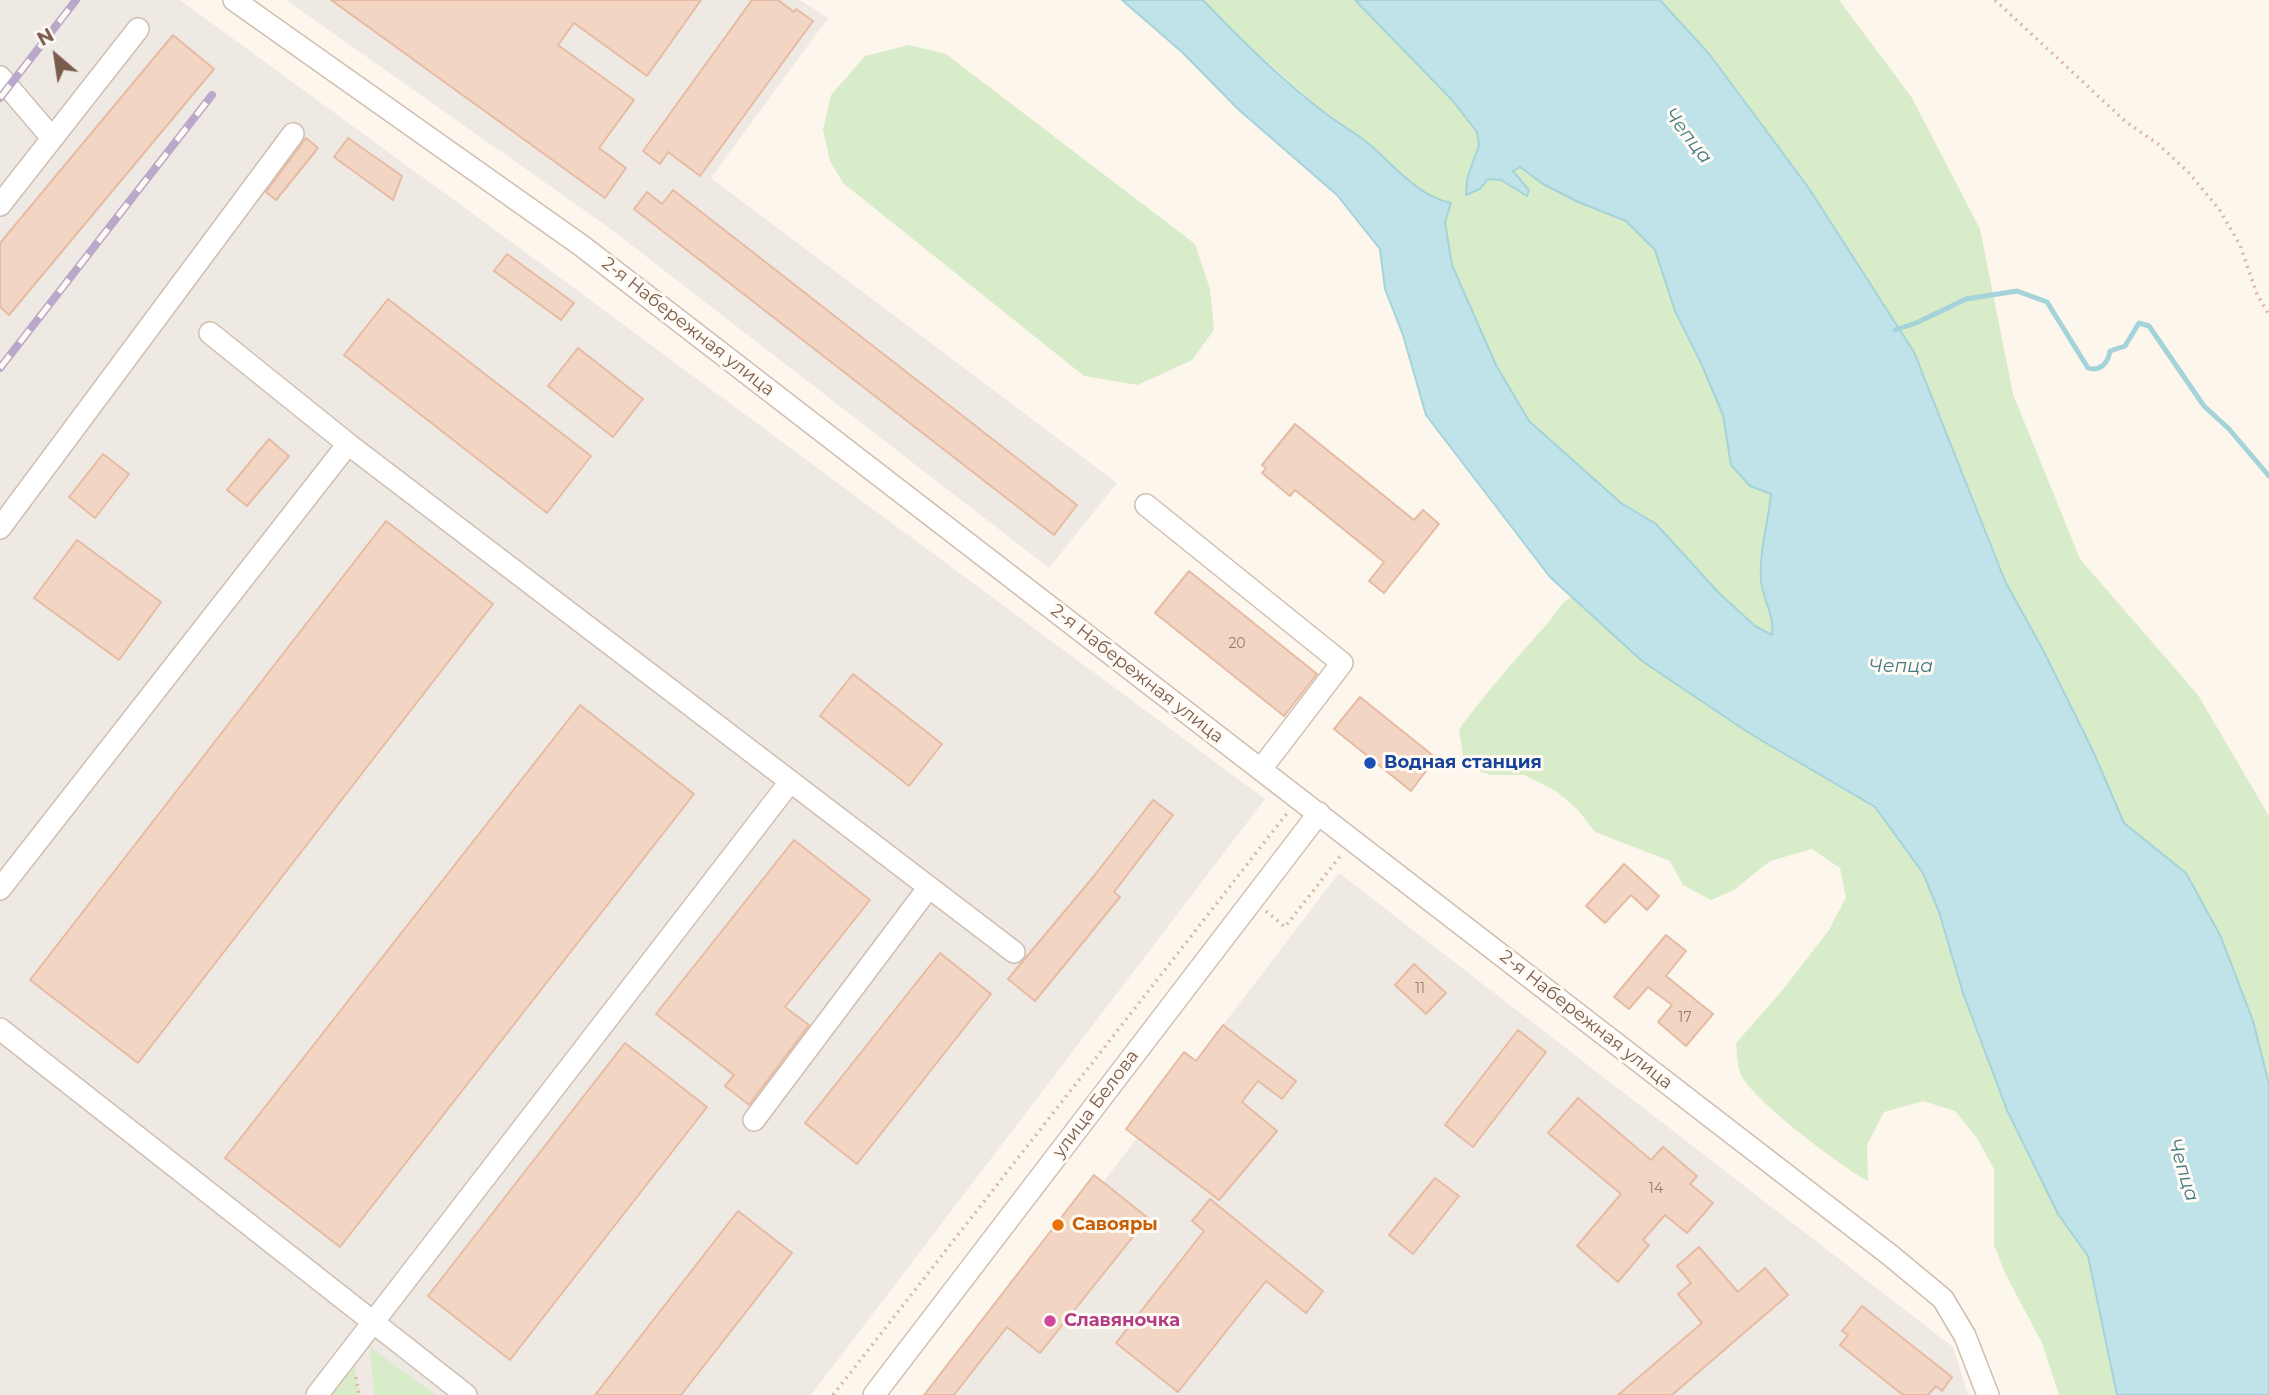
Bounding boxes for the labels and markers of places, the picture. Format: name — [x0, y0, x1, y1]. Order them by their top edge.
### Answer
place label: Водная станция — [1384, 752, 1542, 774]
marker: Водная станция — [1362, 755, 1378, 771]
place label: Савояры — [1072, 1214, 1158, 1236]
marker: Савояры — [1050, 1217, 1066, 1233]
place label: Славяночка — [1064, 1310, 1180, 1332]
marker: Славяночка — [1042, 1313, 1058, 1329]

